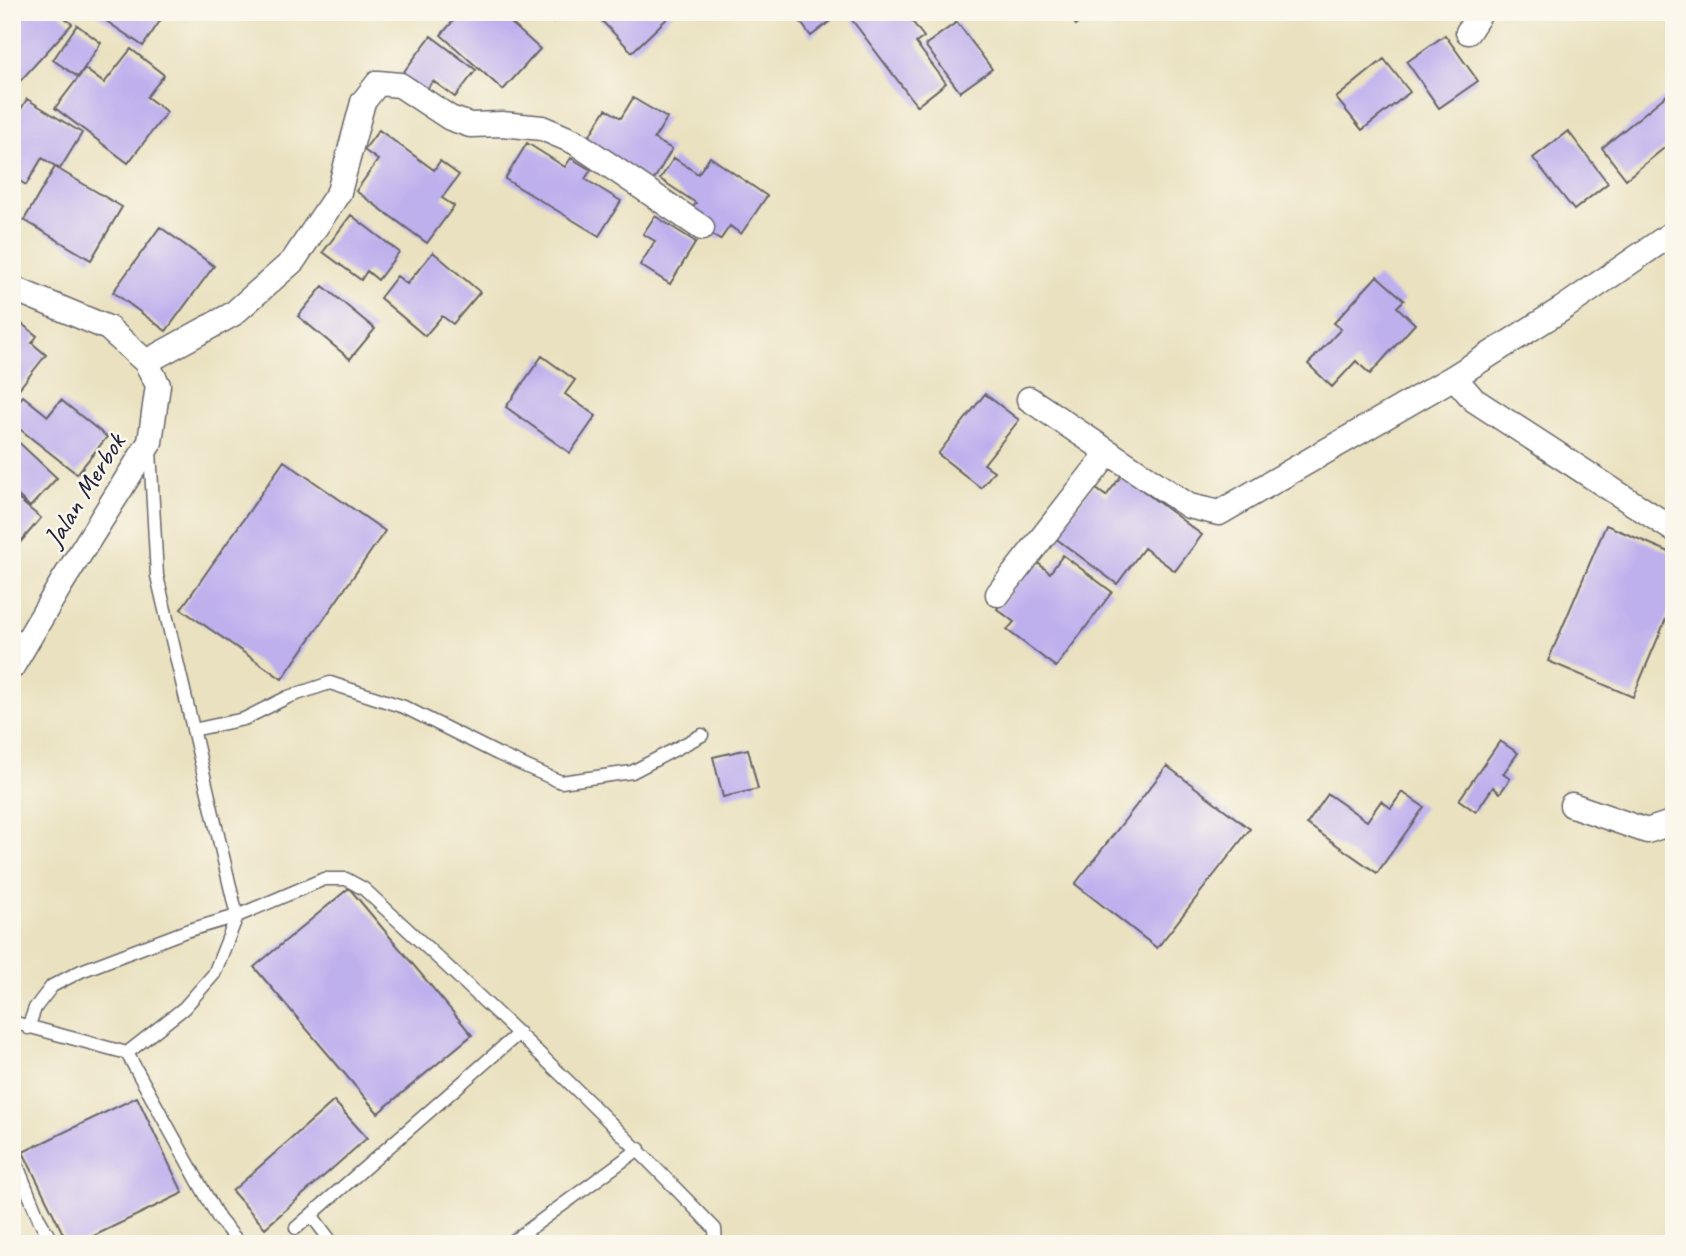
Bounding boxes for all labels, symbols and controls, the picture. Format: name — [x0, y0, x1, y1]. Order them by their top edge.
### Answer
street label: Jalan Merbok — [34, 425, 134, 555]

